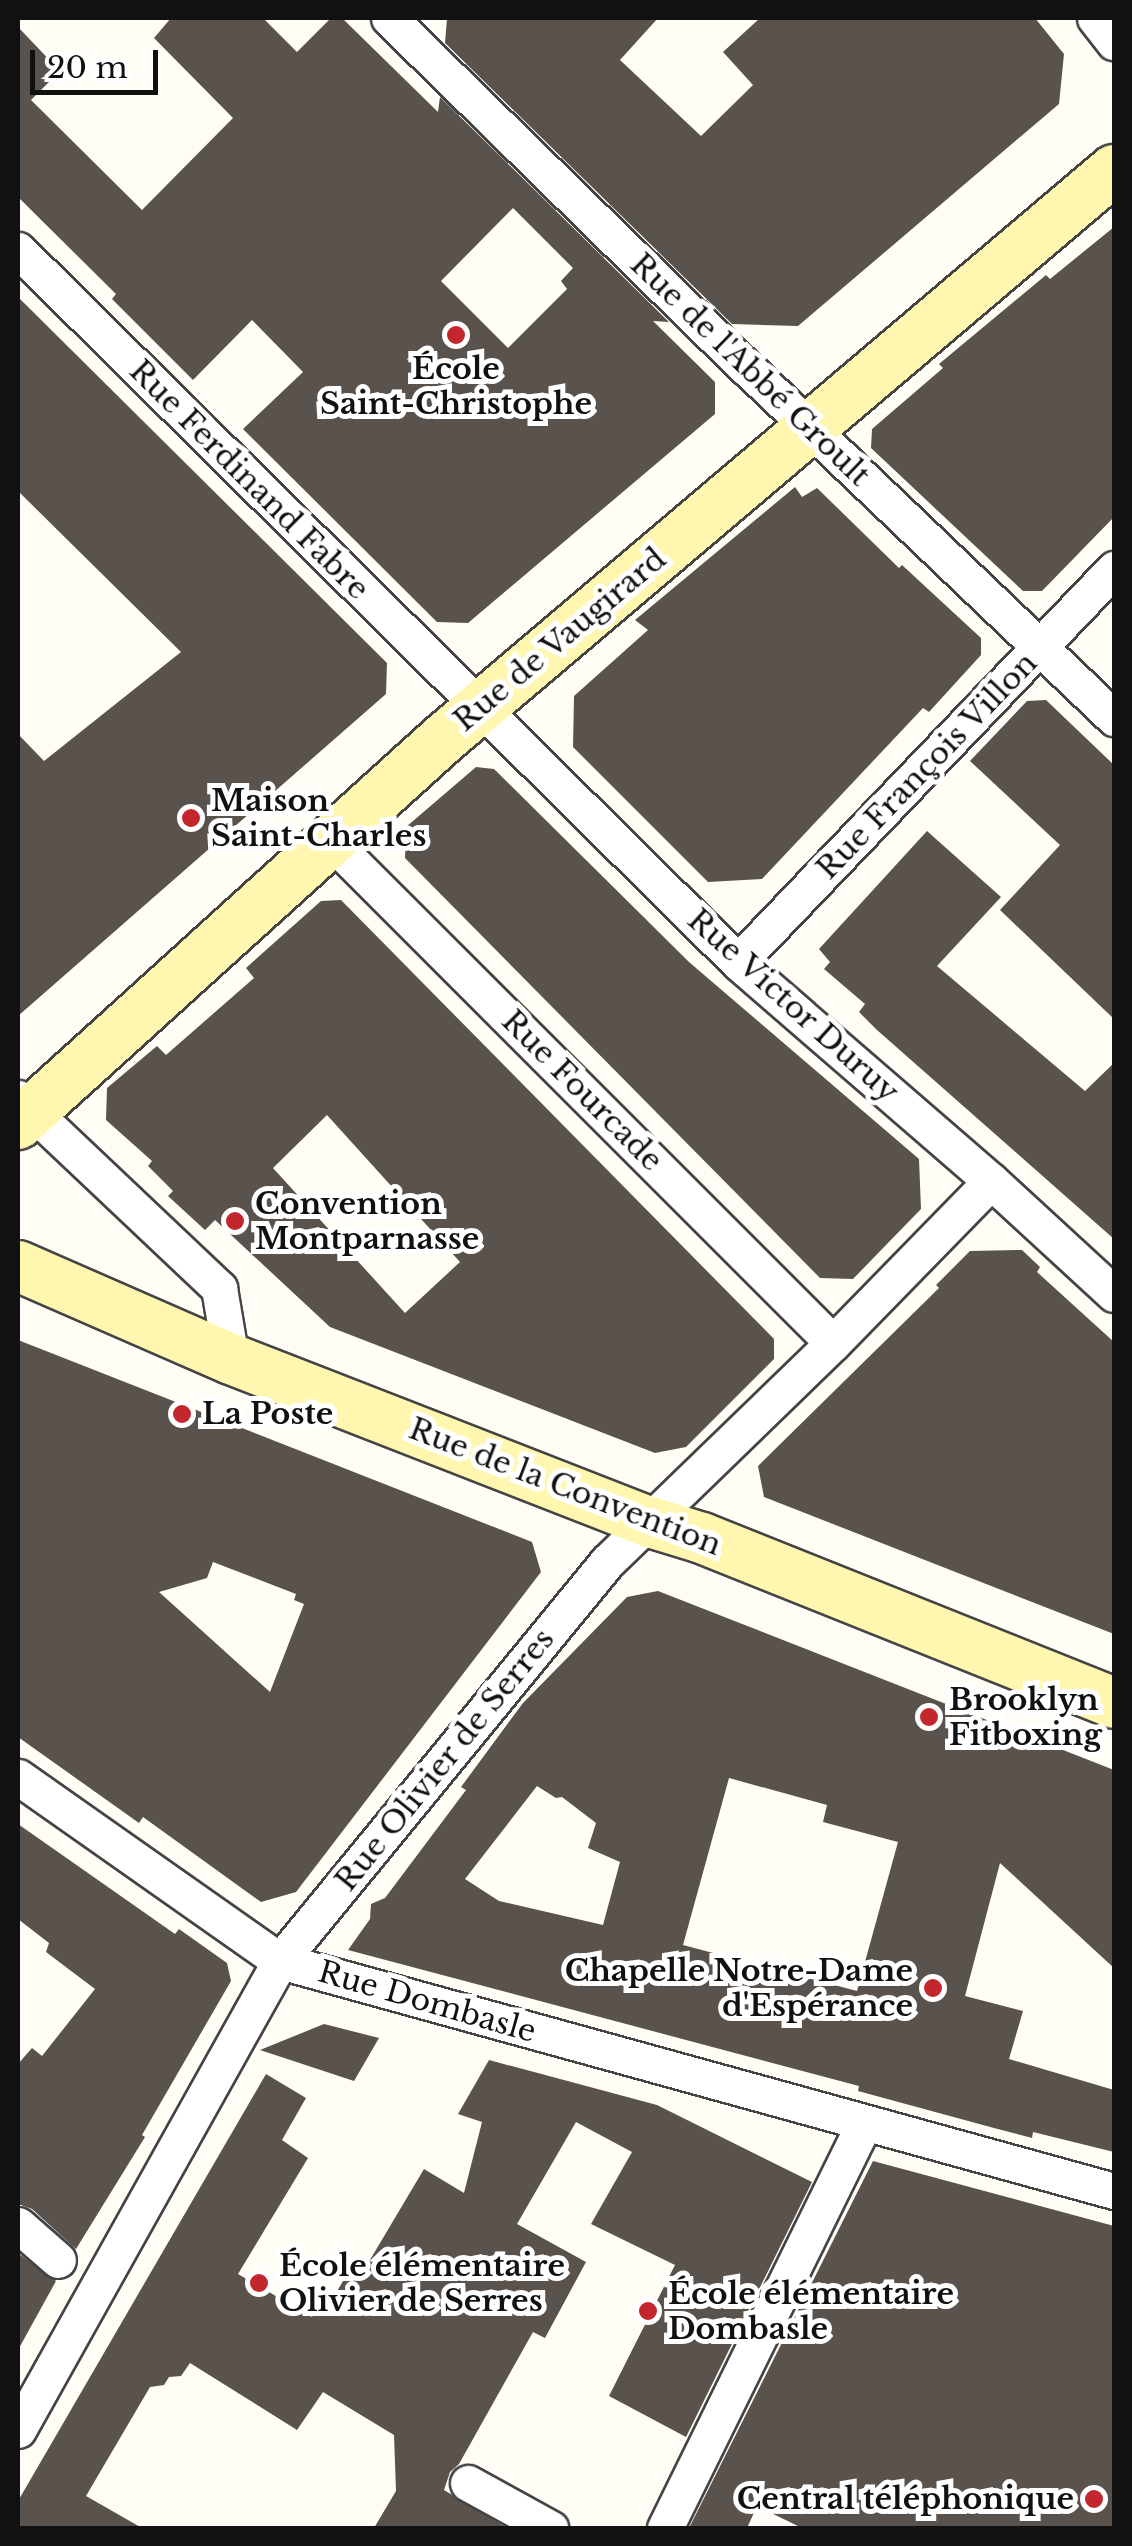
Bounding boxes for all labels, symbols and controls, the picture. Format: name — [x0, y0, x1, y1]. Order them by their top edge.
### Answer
scale bar — [35, 30, 162, 92]
text: 20 m — [47, 49, 128, 86]
street label: Rue de l'Abbé Groult — [623, 246, 877, 494]
marker: École Saint-Christophe — [445, 324, 467, 346]
place label: École Saint-Christophe — [320, 351, 592, 422]
street label: Rue Ferdinand Fabre — [122, 353, 376, 607]
street label: Rue de Vaugirard — [446, 541, 674, 739]
street label: Rue François Villon — [809, 645, 1045, 887]
place label: Maison Saint-Charles — [211, 783, 426, 854]
marker: Maison Saint-Charles — [180, 807, 202, 829]
street label: Rue Victor Duruy — [679, 901, 907, 1111]
street label: Rue Fourcade — [494, 1003, 670, 1179]
place label: Convention Montparnasse — [255, 1186, 479, 1256]
marker: Convention Montparnasse — [224, 1210, 246, 1232]
place label: La Poste — [202, 1396, 333, 1432]
marker: La Poste — [171, 1403, 193, 1425]
street label: Rue de la Convention — [404, 1411, 726, 1563]
street label: Rue Olivier de Serres — [328, 1621, 562, 1899]
place label: Brooklyn Fitboxing — [949, 1682, 1102, 1752]
marker: Brooklyn Fitboxing — [918, 1706, 940, 1728]
place label: Chapelle Notre-Dame d'Espérance — [565, 1953, 913, 2024]
street label: Rue Dombasle — [314, 1954, 540, 2050]
marker: Chapelle Notre-Dame d'Espérance — [922, 1977, 944, 1999]
place label: École élémentaire Olivier de Serres — [279, 2248, 565, 2318]
marker: École élémentaire Olivier de Serres — [248, 2272, 270, 2294]
place label: École élémentaire Dombasle — [668, 2276, 954, 2346]
marker: École élémentaire Dombasle — [637, 2300, 659, 2322]
place label: Central téléphonique — [737, 2481, 1074, 2517]
marker: Central téléphonique — [1083, 2488, 1105, 2510]

